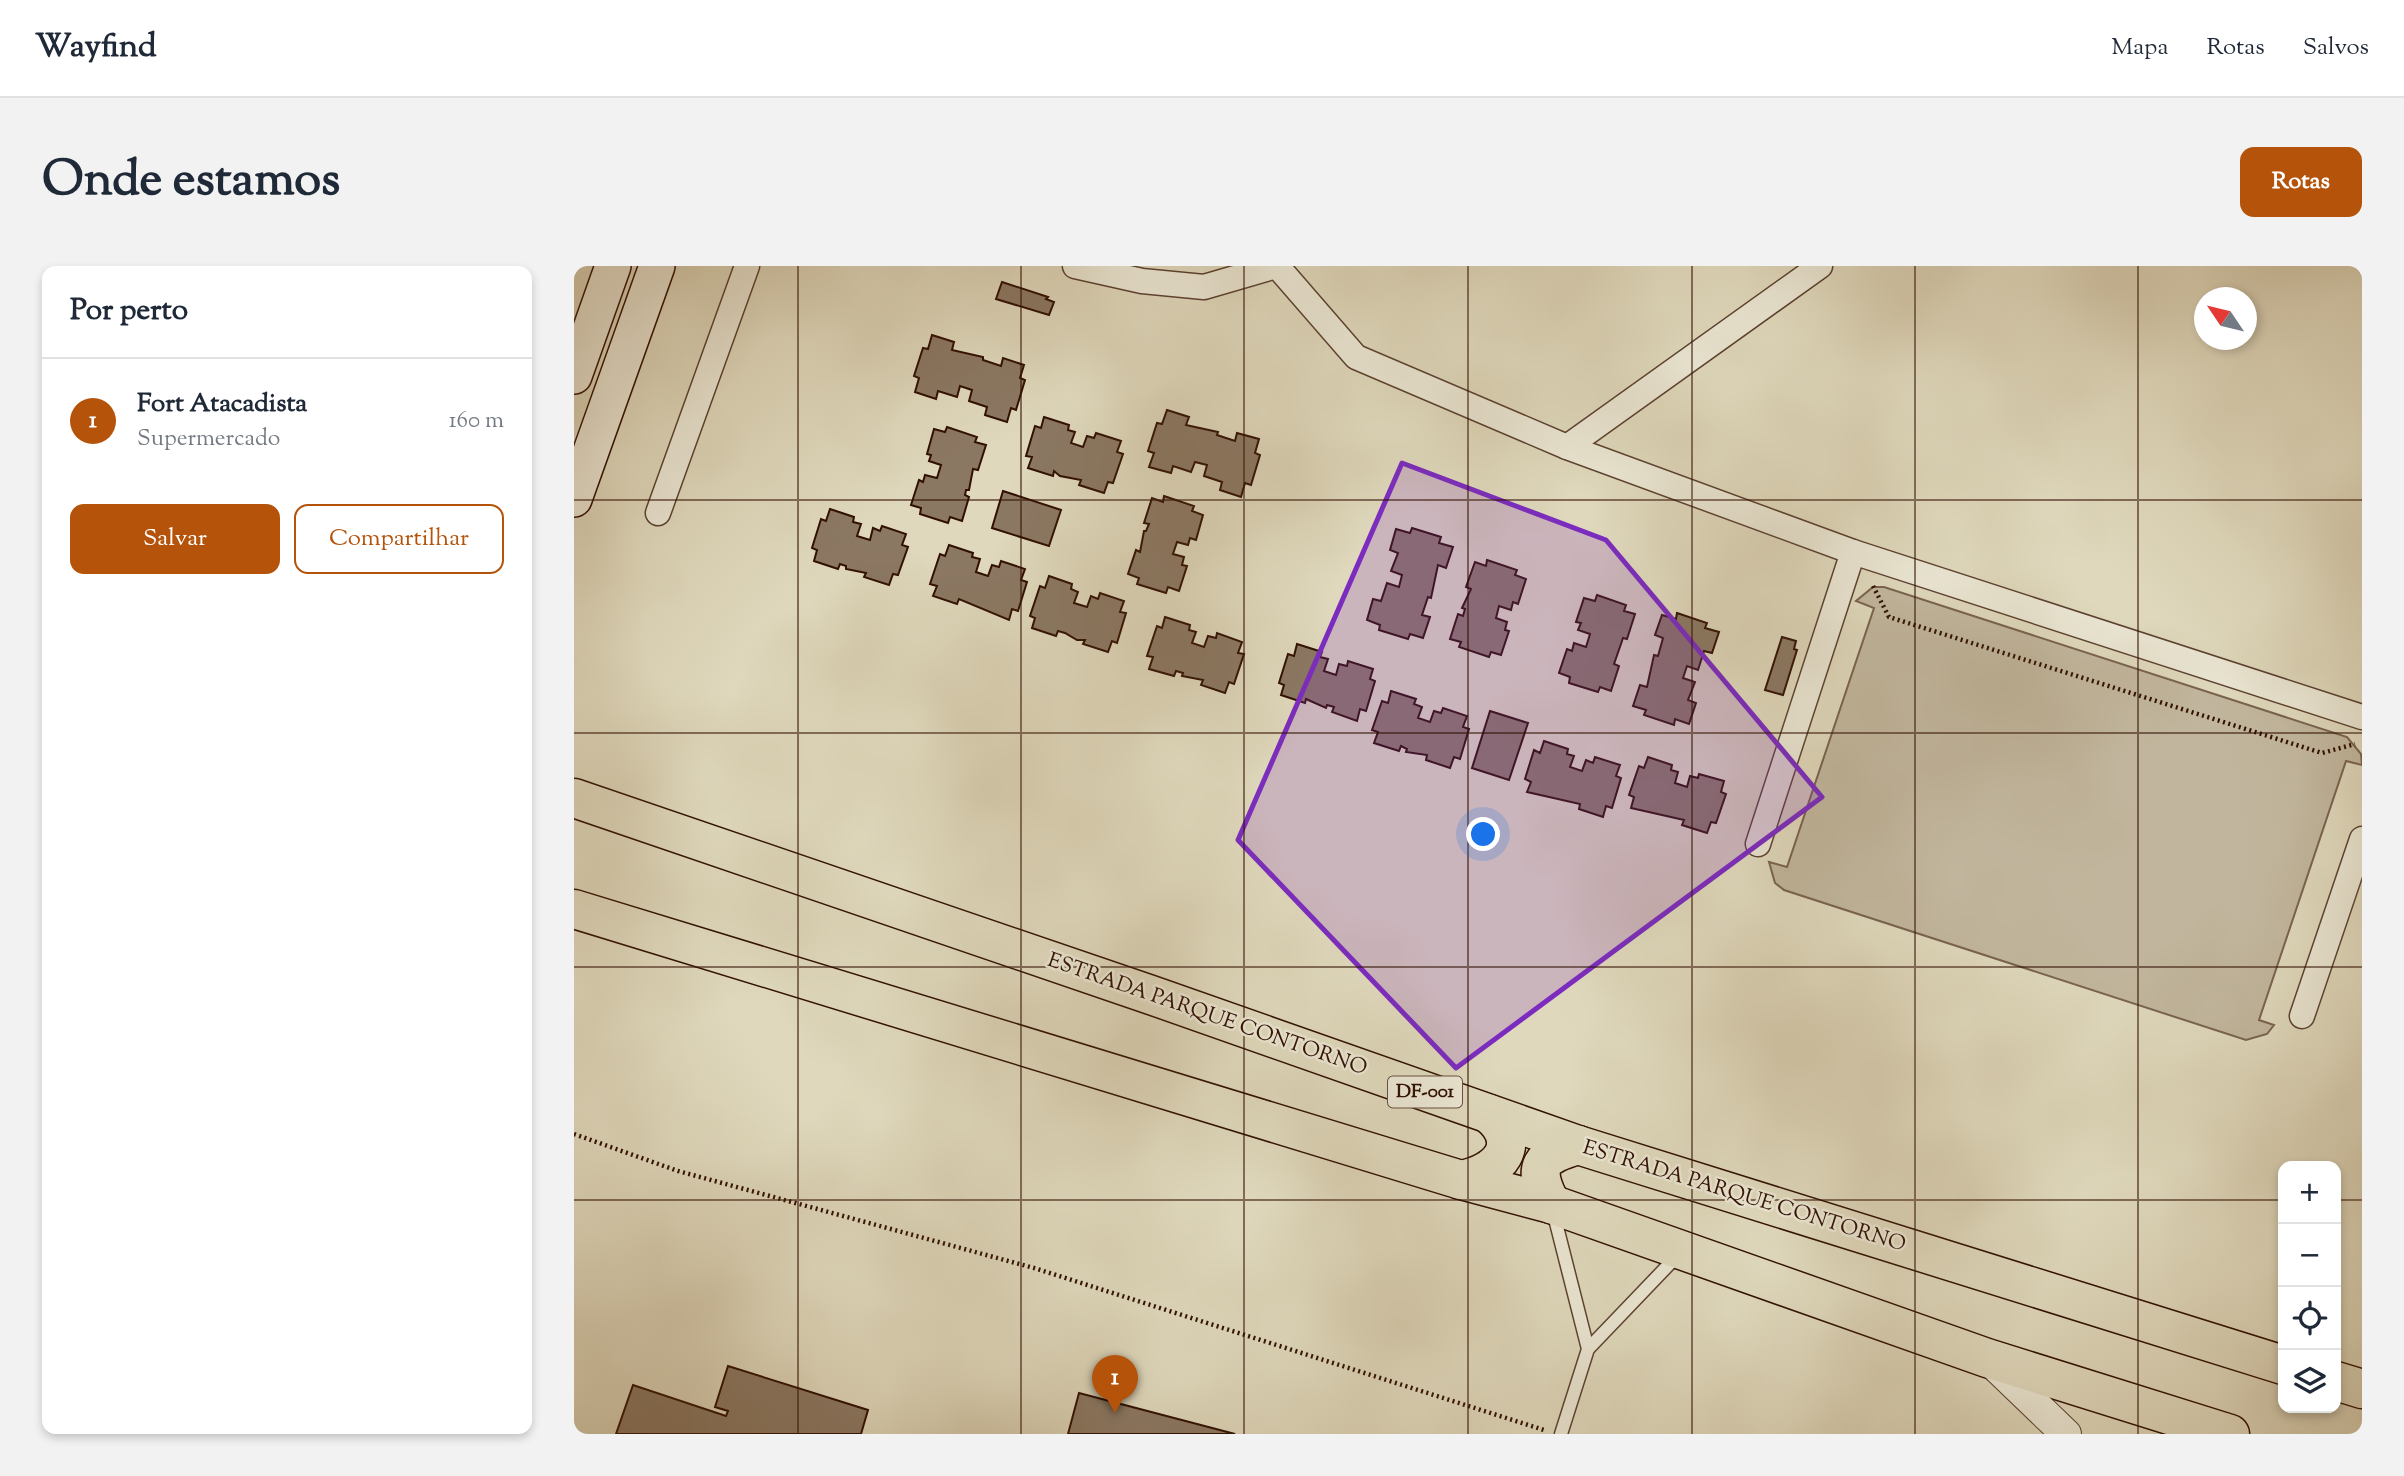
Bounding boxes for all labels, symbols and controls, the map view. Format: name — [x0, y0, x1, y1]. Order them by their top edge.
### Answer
text: Wayfind — [35, 24, 157, 72]
text: Mapa — [2111, 31, 2169, 65]
text: Rotas — [2207, 31, 2265, 65]
text: Salvos — [2303, 31, 2369, 65]
text: Onde estamos — [42, 147, 340, 217]
button: Rotas — [2240, 147, 2362, 217]
north arrow — [2194, 287, 2257, 350]
text: Por perto — [70, 290, 188, 333]
text: Fort Atacadista — [137, 386, 307, 423]
text: 1 — [89, 405, 97, 438]
text: 160 m — [449, 405, 504, 438]
text: Supermercado — [137, 423, 280, 456]
button: Salvar — [70, 504, 280, 574]
button: Compartilhar — [294, 504, 504, 574]
your location — [1466, 817, 1500, 851]
street label: ESTRADA PARQUE CONTORNO — [1043, 946, 1371, 1084]
road number: DF-001 — [1388, 1076, 1462, 1108]
street label: ESTRADA PARQUE CONTORNO — [1579, 1133, 1909, 1261]
map controls — [2278, 1161, 2341, 1413]
button: + — [2278, 1161, 2341, 1224]
button: − — [2278, 1224, 2341, 1287]
button: locate — [2278, 1287, 2341, 1350]
button: layers — [2278, 1350, 2341, 1413]
pin: 1 — [1092, 1355, 1138, 1413]

